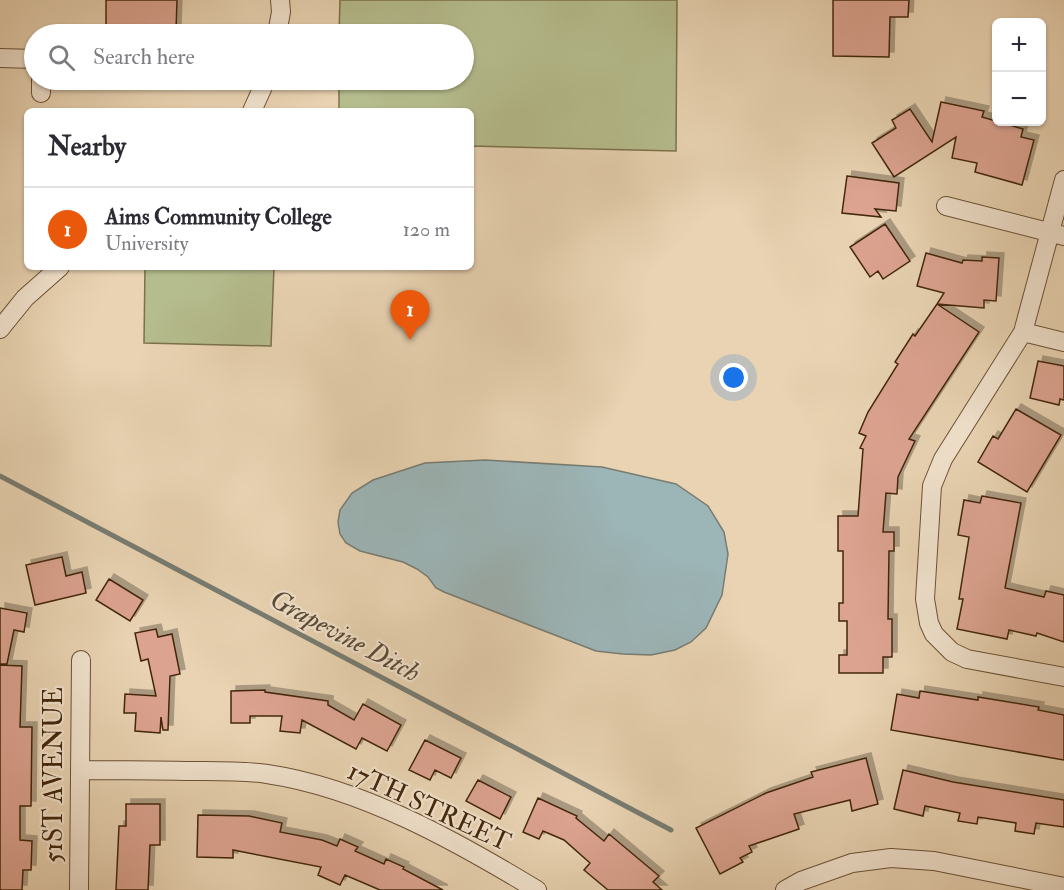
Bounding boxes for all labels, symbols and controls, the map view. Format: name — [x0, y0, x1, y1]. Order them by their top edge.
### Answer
map controls — [992, 18, 1046, 126]
button: + — [992, 18, 1046, 72]
search box — [24, 24, 474, 90]
icon: search — [45, 41, 78, 74]
text: Search here — [93, 43, 195, 71]
button: − — [992, 72, 1046, 126]
text: Nearby — [48, 131, 126, 163]
text: Aims Community College — [105, 203, 332, 231]
text: 1 — [64, 217, 71, 242]
text: 120 m — [403, 217, 450, 242]
text: University — [105, 231, 188, 256]
pin: 1 — [390, 290, 430, 340]
your location — [719, 363, 748, 392]
water label: Grapevine Ditch — [264, 583, 426, 689]
street label: 51ST AVENUE — [38, 687, 70, 863]
street label: 17TH STREET — [342, 755, 516, 859]

